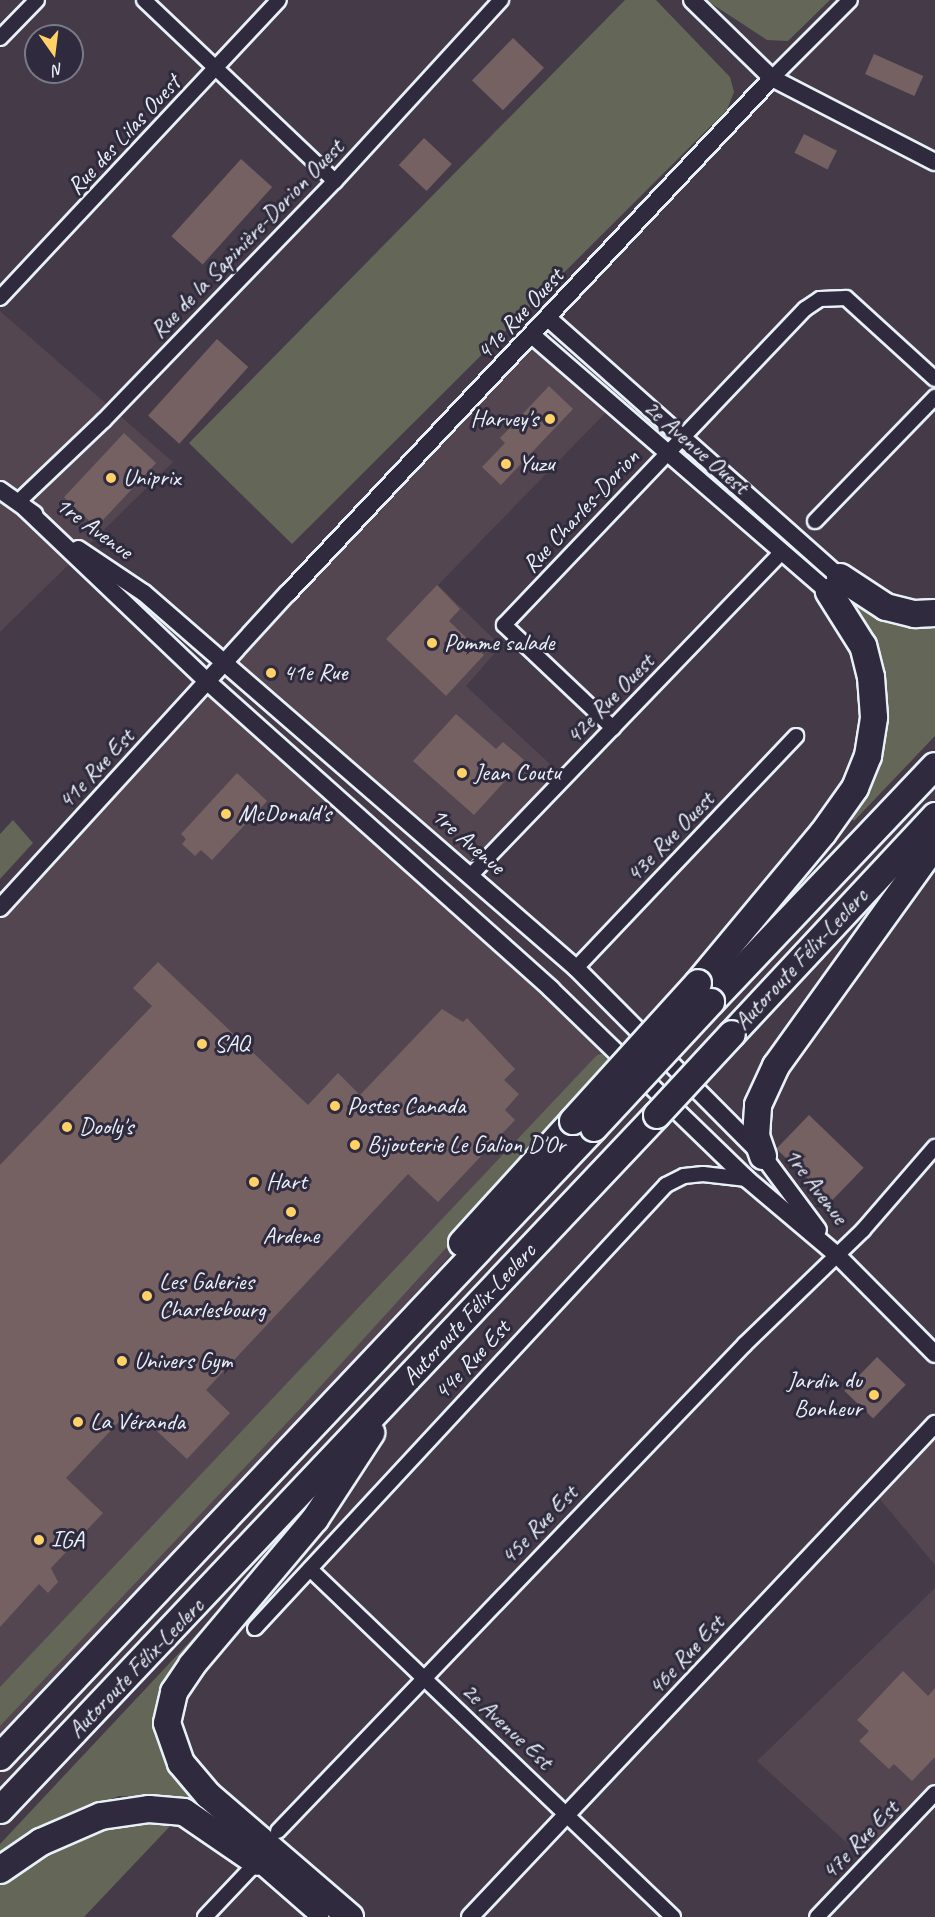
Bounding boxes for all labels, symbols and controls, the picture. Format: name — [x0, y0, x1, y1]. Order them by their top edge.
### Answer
north arrow — [24, 24, 84, 84]
text: N — [51, 59, 65, 80]
street label: Rue des Lilas Ouest — [61, 69, 187, 201]
street label: Rue de la Sapinière-Dorion Ouest — [144, 133, 350, 345]
street label: 41e Rue Ouest — [470, 262, 570, 366]
street label: 2e Avenue Ouest — [637, 393, 755, 501]
place label: Harvey's — [470, 405, 538, 433]
marker: Harvey's — [543, 412, 557, 426]
street label: Rue Charles-Dorion — [516, 443, 646, 579]
place label: Yuzu — [518, 450, 555, 478]
marker: Yuzu — [499, 457, 513, 471]
place label: Uniprix — [123, 464, 180, 492]
marker: Uniprix — [104, 471, 118, 485]
street label: 1re Avenue — [50, 490, 138, 566]
place label: Pomme salade — [444, 629, 554, 657]
marker: Pomme salade — [425, 636, 439, 650]
street label: 42e Rue Ouest — [560, 648, 660, 750]
place label: 41e Rue — [283, 659, 347, 687]
marker: 41e Rue — [264, 666, 278, 680]
street label: 41e Rue Est — [52, 723, 140, 815]
place label: Jean Coutu — [474, 759, 561, 787]
marker: Jean Coutu — [455, 766, 469, 780]
street label: 43e Rue Ouest — [620, 786, 720, 888]
place label: McDonald's — [238, 800, 331, 828]
street label: 1re Avenue — [425, 801, 511, 881]
marker: McDonald's — [219, 807, 233, 821]
street label: Autoroute Félix-Leclerc — [728, 882, 874, 1036]
place label: SAQ — [214, 1030, 249, 1058]
marker: SAQ — [195, 1037, 209, 1051]
place label: Postes Canada — [347, 1092, 465, 1120]
marker: Postes Canada — [328, 1099, 342, 1113]
place label: Dooly's — [79, 1113, 133, 1141]
marker: Dooly's — [60, 1120, 74, 1134]
place label: Bijouterie Le Galion D'Or — [367, 1131, 566, 1159]
marker: Bijouterie Le Galion D'Or — [348, 1138, 362, 1152]
street label: 1re Avenue — [778, 1142, 854, 1230]
place label: Hart — [266, 1168, 307, 1196]
marker: Hart — [247, 1175, 261, 1189]
marker: Ardene — [284, 1205, 298, 1219]
place label: Ardene — [263, 1222, 319, 1250]
street label: Autoroute Félix-Leclerc — [396, 1237, 542, 1391]
place label: Les Galeries Charlesbourg — [159, 1268, 266, 1324]
marker: Les Galeries Charlesbourg — [140, 1289, 154, 1303]
street label: 44e Rue Est — [428, 1314, 516, 1406]
place label: Univers Gym — [134, 1347, 234, 1375]
marker: Univers Gym — [115, 1354, 129, 1368]
place label: Jardin du Bonheur — [787, 1367, 862, 1423]
marker: Jardin du Bonheur — [867, 1388, 881, 1402]
place label: La Véranda — [90, 1408, 185, 1436]
marker: La Véranda — [71, 1415, 85, 1429]
street label: 45e Rue Est — [494, 1480, 584, 1570]
place label: IGA — [51, 1526, 84, 1554]
marker: IGA — [32, 1533, 46, 1547]
street label: Autoroute Félix-Leclerc — [62, 1592, 210, 1744]
street label: 46e Rue Est — [642, 1609, 730, 1701]
street label: 2e Avenue Est — [455, 1677, 559, 1775]
street label: 47e Rue Est — [815, 1795, 905, 1885]

